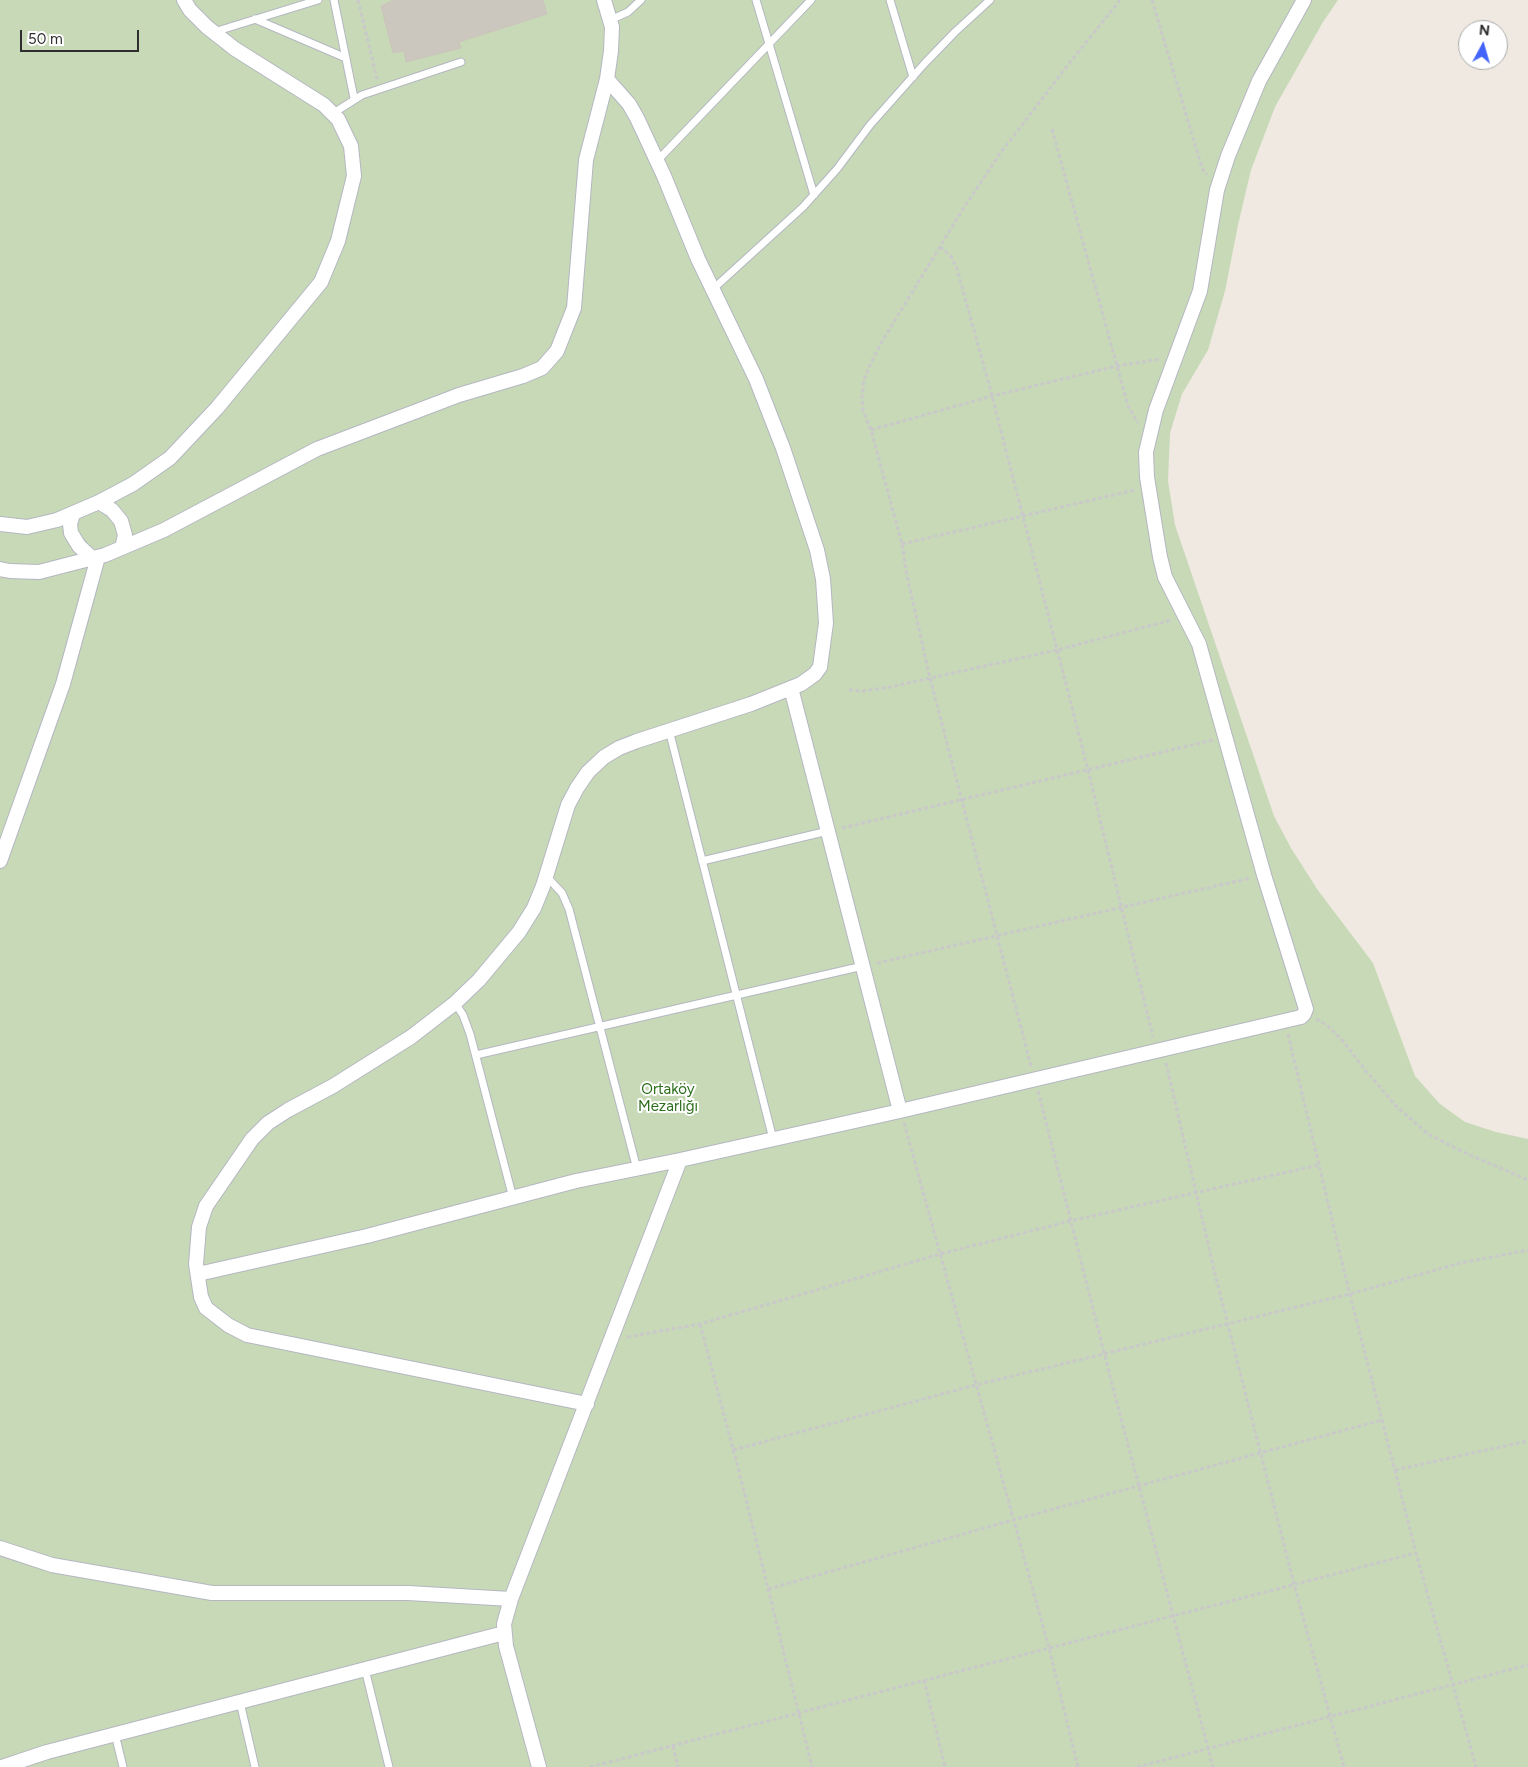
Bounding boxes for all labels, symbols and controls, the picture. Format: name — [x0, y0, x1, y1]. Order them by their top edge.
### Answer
scale bar — [22, 20, 141, 52]
north arrow — [1458, 20, 1508, 70]
text: N — [1478, 22, 1491, 40]
text: 50 m — [28, 30, 63, 48]
park label: Ortaköy Mezarlığı — [638, 1081, 698, 1116]

